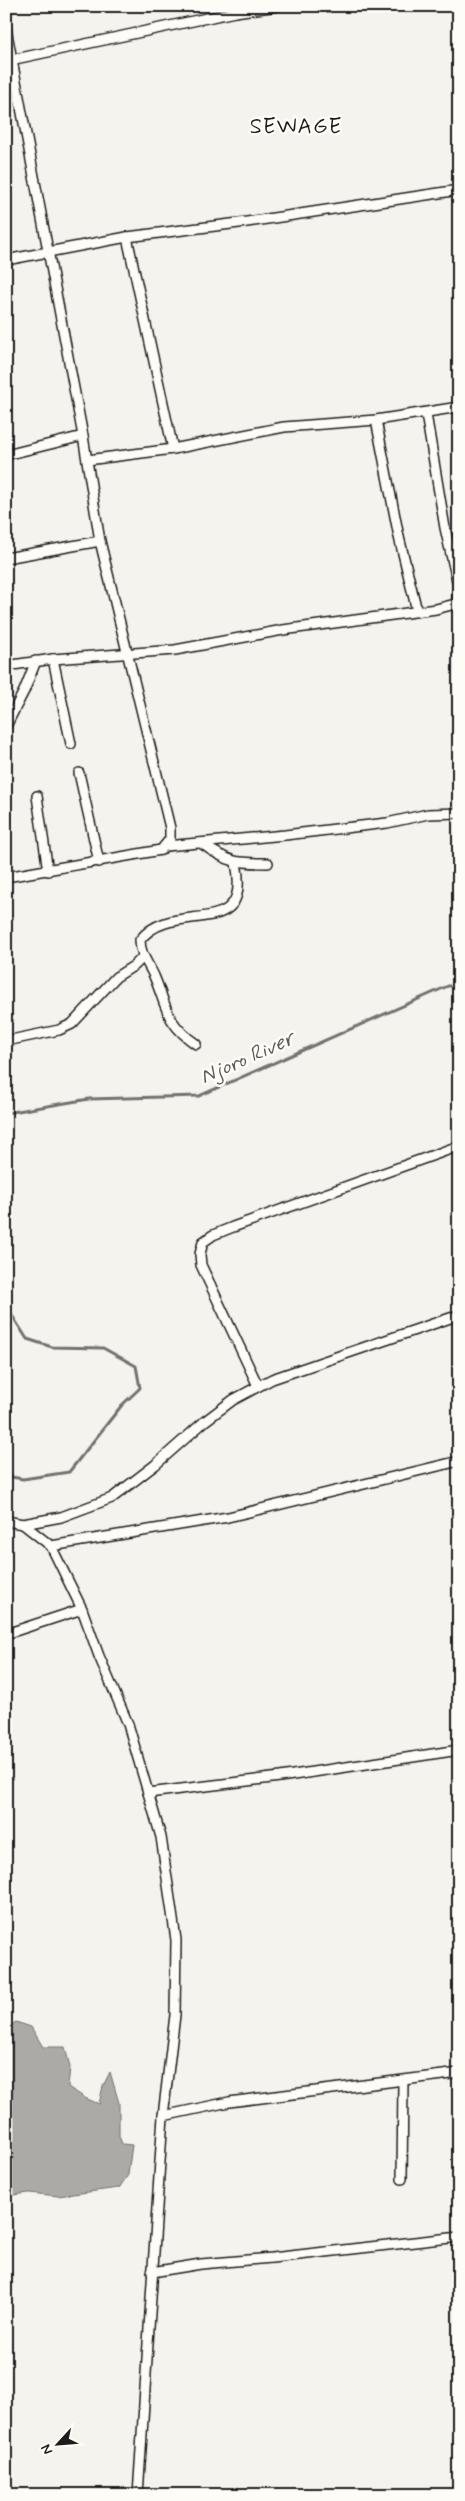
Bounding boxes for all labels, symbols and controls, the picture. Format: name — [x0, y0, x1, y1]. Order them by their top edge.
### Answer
district label: SEWAGE — [250, 113, 342, 141]
water label: Njoro River — [196, 1024, 301, 1091]
north arrow — [32, 2418, 82, 2468]
text: N — [37, 2441, 57, 2457]

